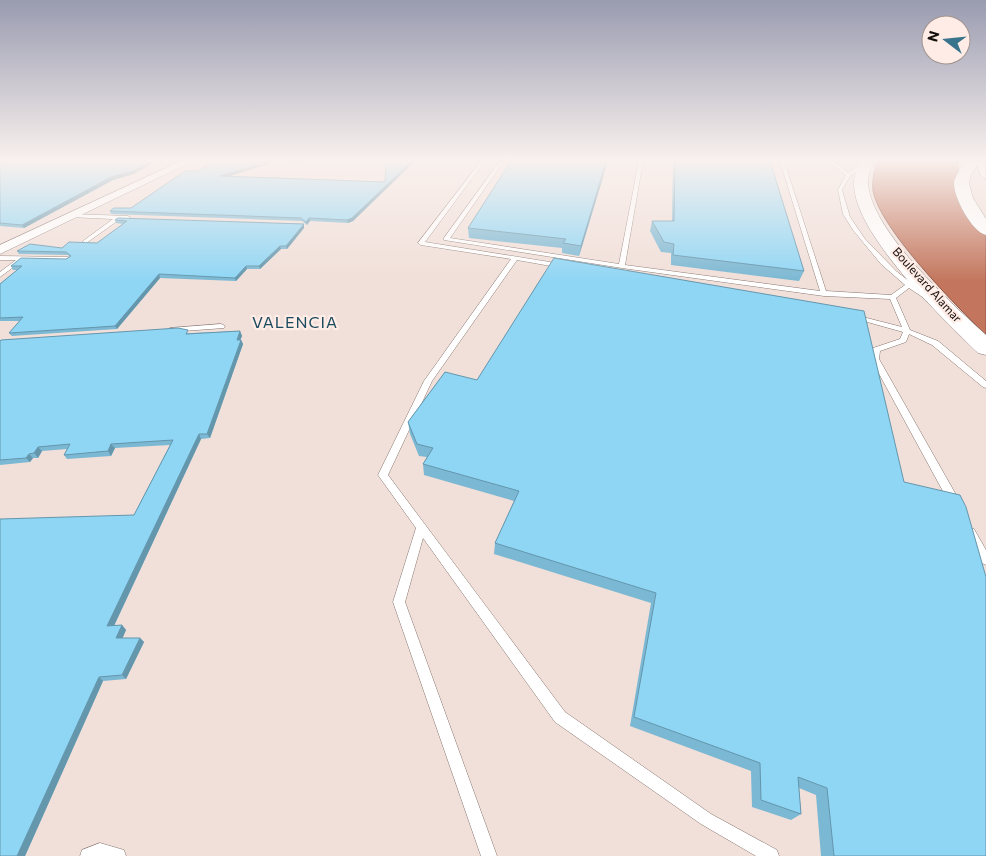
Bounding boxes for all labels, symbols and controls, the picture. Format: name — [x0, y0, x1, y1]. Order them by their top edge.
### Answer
north arrow — [921, 15, 971, 65]
text: N — [923, 29, 943, 44]
street label: Boulevard Alamar — [890, 244, 965, 325]
district label: VALENCIA — [252, 312, 338, 331]

